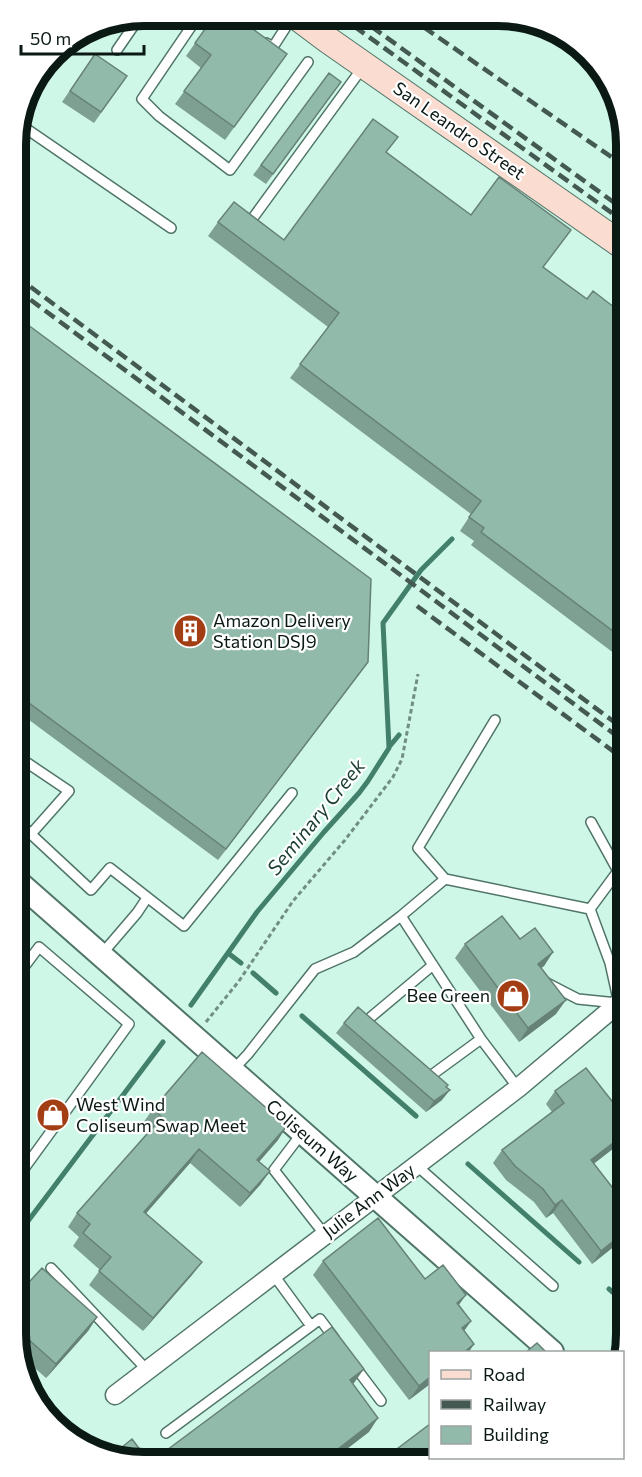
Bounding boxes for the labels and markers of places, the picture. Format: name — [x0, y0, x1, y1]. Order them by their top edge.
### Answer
place label: Amazon Delivery Station DSJ9 — [213, 609, 351, 652]
building icon: Amazon Delivery Station DSJ9 — [172, 613, 208, 649]
shop icon: Bee Green — [495, 978, 531, 1014]
place label: Bee Green — [407, 984, 490, 1006]
place label: West Wind Coliseum Swap Meet — [76, 1093, 246, 1136]
shop icon: West Wind Coliseum Swap Meet — [35, 1097, 71, 1133]

